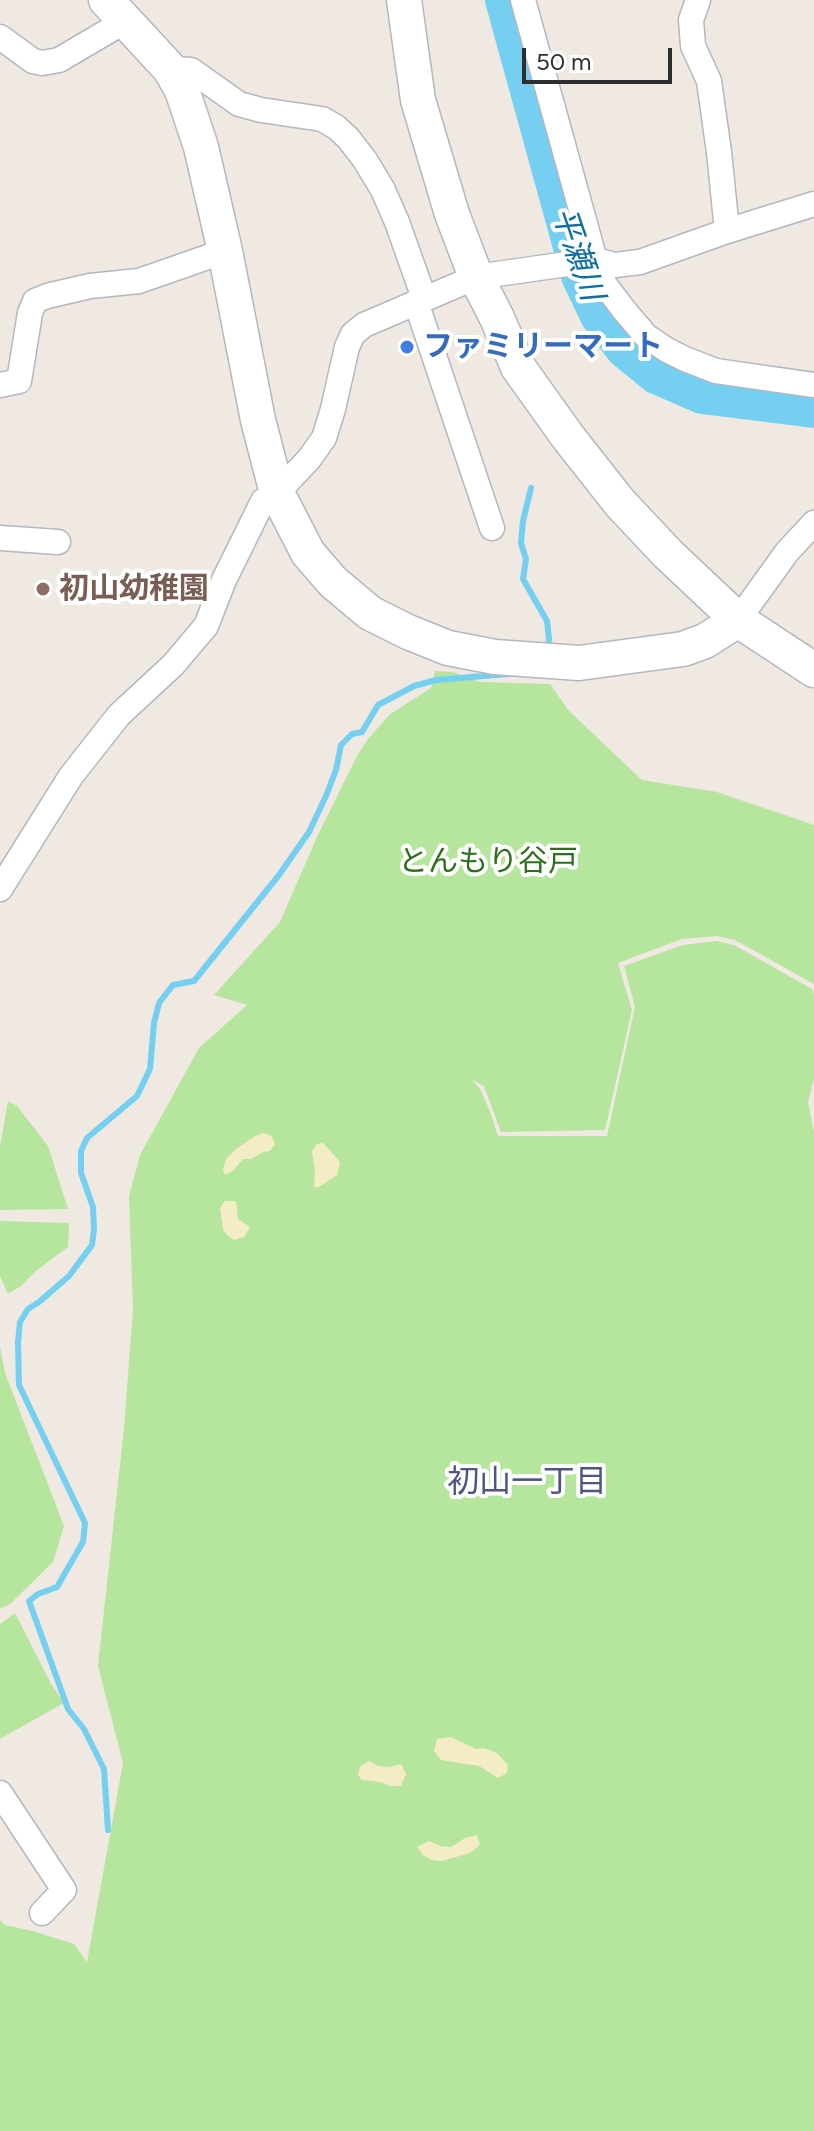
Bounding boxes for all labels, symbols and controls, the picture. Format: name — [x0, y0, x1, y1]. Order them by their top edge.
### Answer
scale bar — [526, 32, 676, 82]
text: 50 m — [536, 47, 592, 76]
water label: 平瀬川 — [543, 202, 611, 306]
place label: ファミリーマート — [423, 329, 663, 365]
marker: ファミリーマート — [398, 338, 416, 356]
place label: 初山幼稚園 — [59, 571, 209, 607]
marker: 初山幼稚園 — [34, 580, 52, 598]
park label: とんもり谷戸 — [398, 844, 578, 880]
district label: 初山一丁目 — [447, 1464, 607, 1502]

